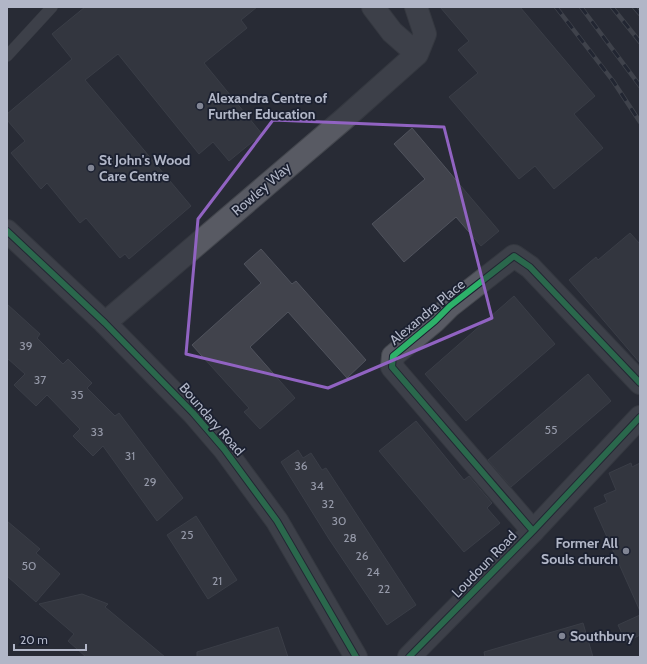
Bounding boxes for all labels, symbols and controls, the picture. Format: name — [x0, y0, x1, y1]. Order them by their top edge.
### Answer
place label: Alexandra Centre of Further Education — [208, 89, 327, 123]
marker: Alexandra Centre of Further Education — [195, 101, 205, 111]
place label: St John's Wood Care Centre — [99, 151, 190, 185]
street label: Rowley Way — [228, 158, 294, 220]
marker: St John's Wood Care Centre — [86, 163, 96, 173]
street label: Alexandra Place — [385, 275, 469, 349]
house number: 39 — [19, 338, 33, 353]
house number: 37 — [34, 372, 46, 387]
street label: Boundary Road — [175, 379, 249, 459]
house number: 35 — [71, 387, 83, 402]
house number: 55 — [545, 422, 557, 437]
house number: 33 — [91, 424, 103, 439]
house number: 31 — [125, 448, 135, 463]
house number: 36 — [294, 458, 308, 473]
house number: 29 — [143, 474, 157, 489]
house number: 34 — [310, 478, 324, 493]
house number: 32 — [322, 496, 334, 511]
house number: 30 — [332, 513, 346, 528]
house number: 25 — [181, 527, 193, 542]
street label: Loudoun Road — [448, 527, 520, 601]
house number: 28 — [343, 530, 357, 545]
place label: Former All Souls church — [541, 534, 618, 568]
marker: Former All Souls church — [621, 546, 631, 556]
house number: 26 — [355, 548, 369, 563]
house number: 50 — [22, 558, 36, 573]
house number: 24 — [366, 564, 380, 579]
house number: 21 — [212, 573, 222, 588]
house number: 22 — [378, 581, 390, 596]
scale bar — [14, 626, 86, 652]
place label: Southbury — [570, 627, 635, 645]
marker: Southbury — [557, 631, 567, 641]
text: 20 m — [20, 632, 48, 647]

